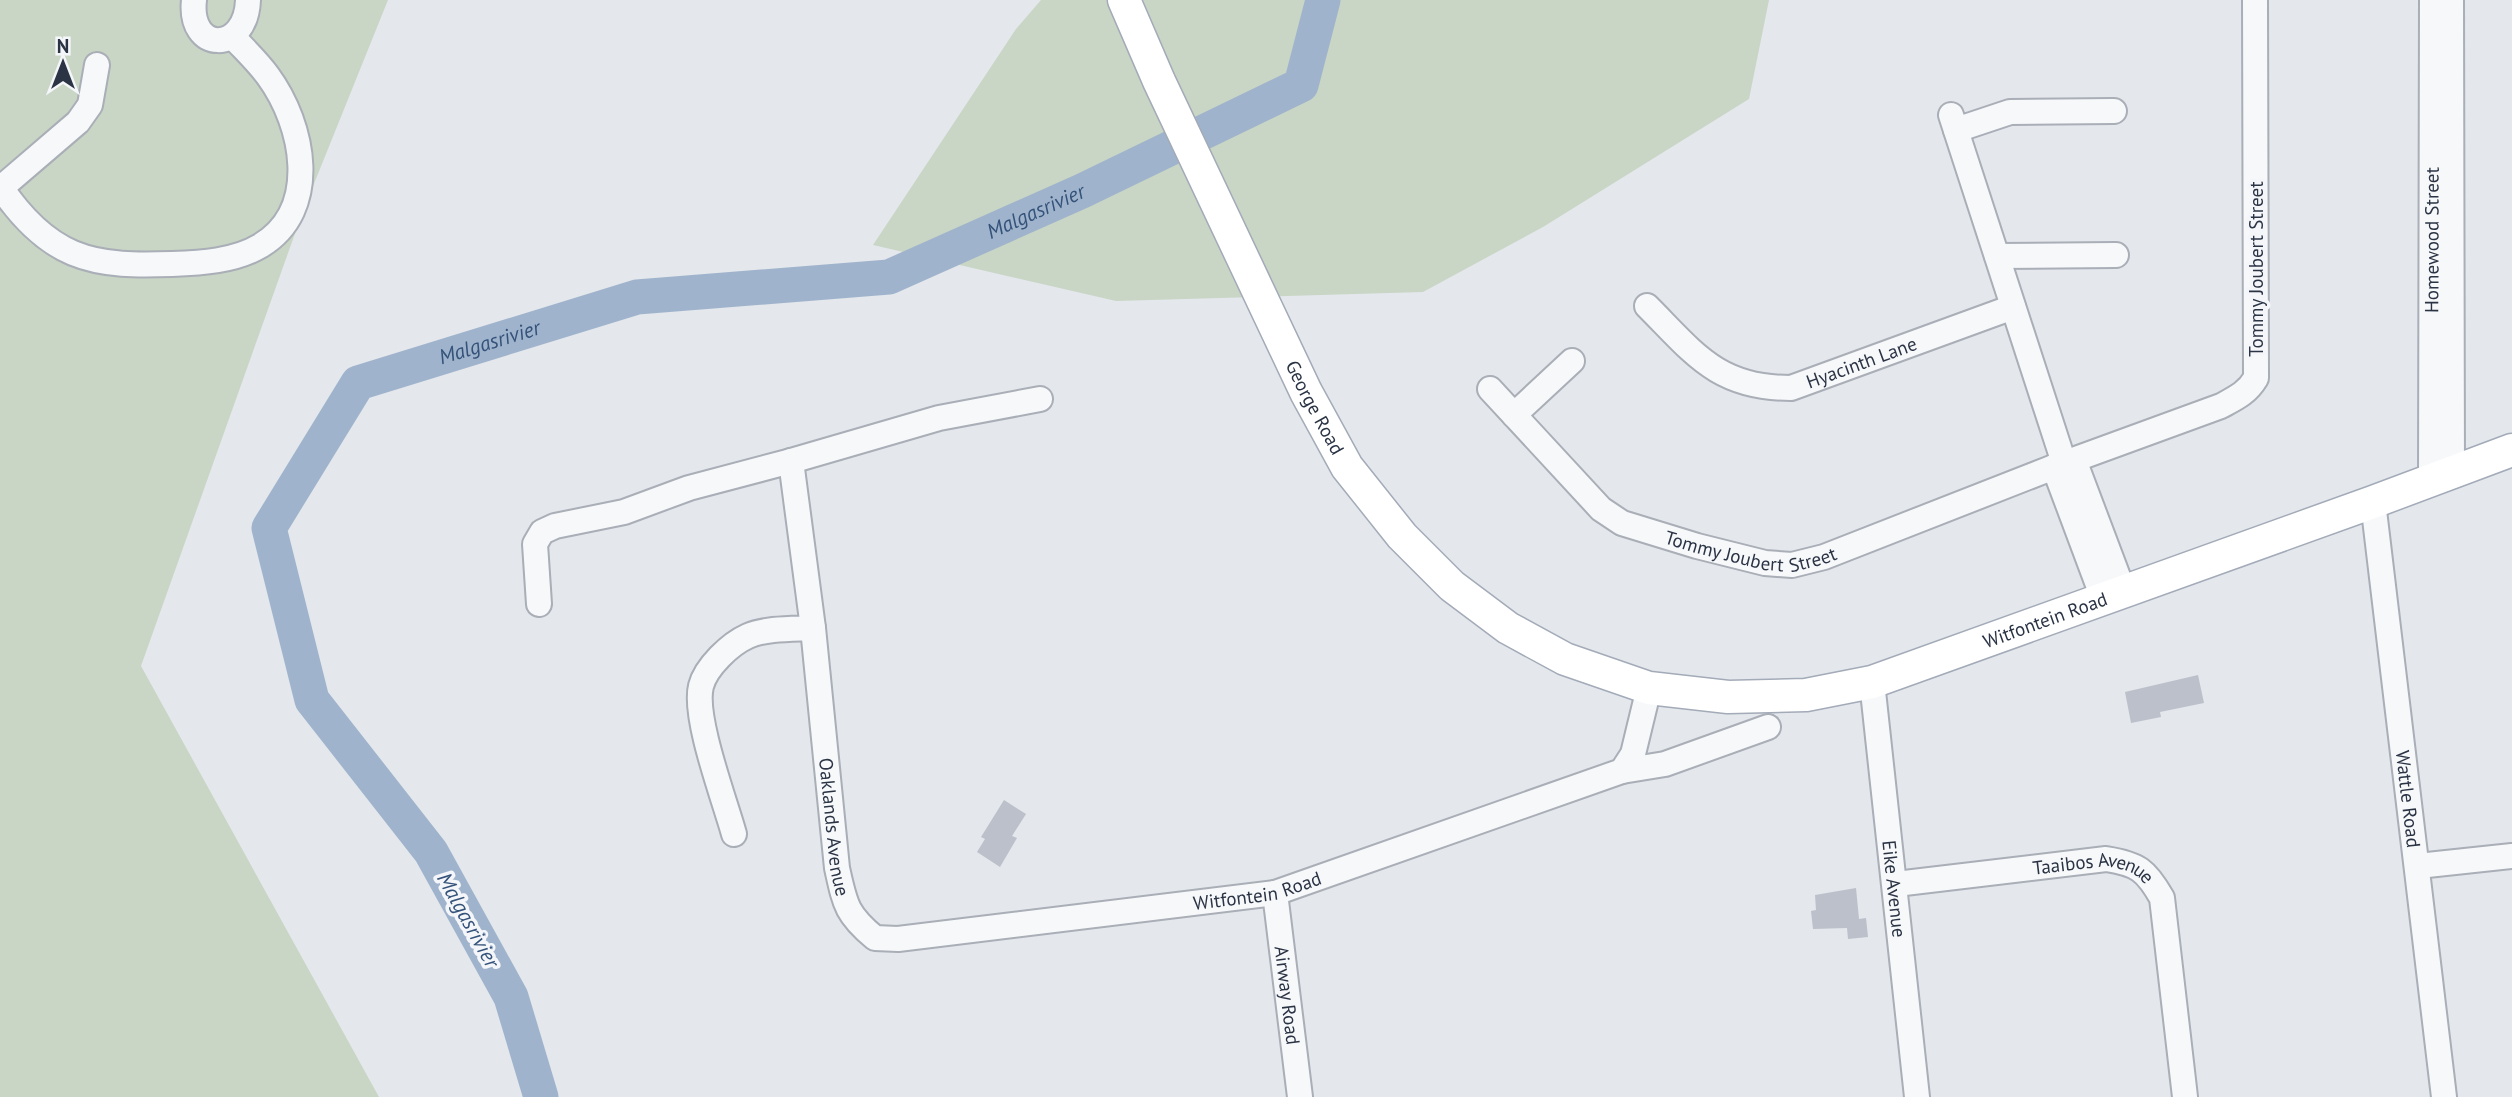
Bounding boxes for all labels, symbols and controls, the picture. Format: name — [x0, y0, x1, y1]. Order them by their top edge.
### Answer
north arrow — [28, 28, 98, 98]
text: N — [57, 34, 69, 58]
street label: Homewood Street — [2419, 166, 2444, 313]
water label: Malgasrivier — [982, 177, 1091, 245]
street label: Tommy Joubert Street — [2244, 181, 2268, 357]
water label: Malgasrivier — [435, 313, 545, 370]
street label: Hyacinth Lane — [1803, 331, 1920, 394]
street label: George Road — [1281, 356, 1350, 459]
street label: Tommy Joubert Street — [1662, 525, 1840, 577]
street label: Witfontein Road — [1980, 587, 2110, 653]
street label: Wattle Road — [2391, 749, 2426, 849]
street label: Oaklands Avenue — [814, 757, 855, 899]
street label: Eike Avenue — [1877, 839, 1912, 939]
street label: Taaibos Avenue — [2031, 847, 2160, 888]
street label: Witfontein Road — [1192, 866, 1324, 915]
water label: Malgasrivier — [431, 867, 507, 974]
street label: Airway Road — [1270, 944, 1305, 1046]

